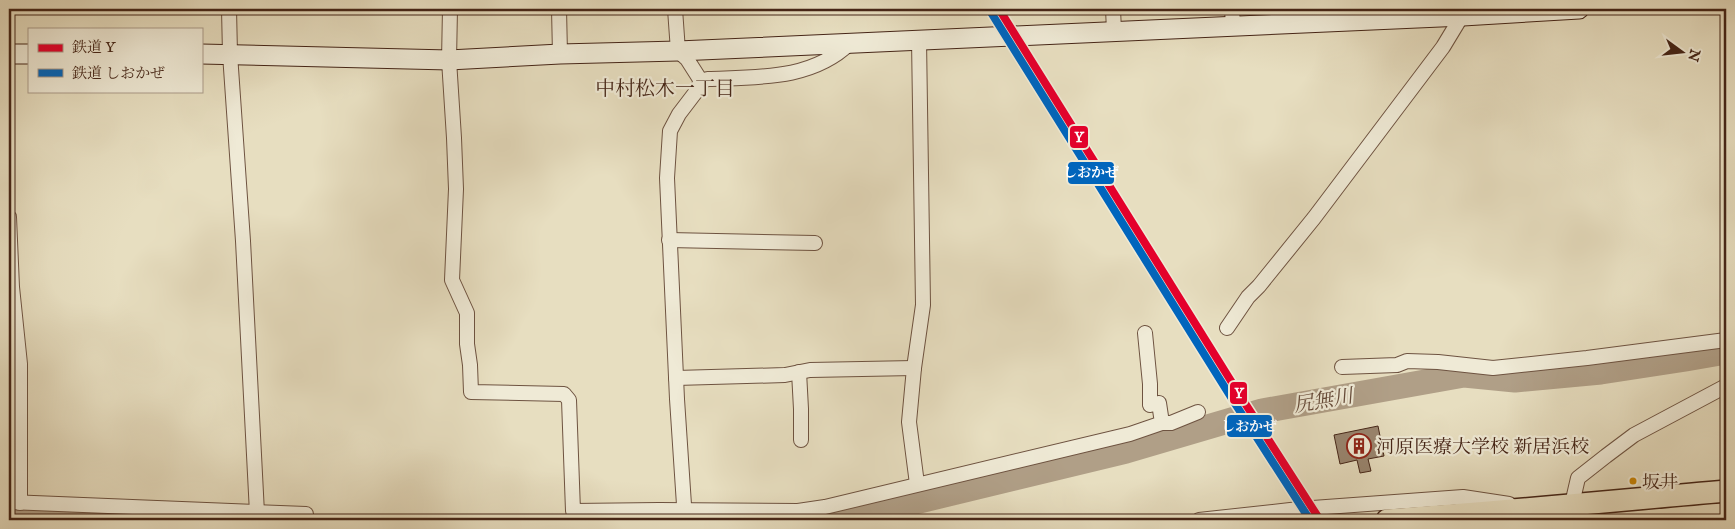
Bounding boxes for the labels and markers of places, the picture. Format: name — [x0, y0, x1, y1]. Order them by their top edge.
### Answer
building icon: 河原医療大学校 新居浜校 — [1346, 433, 1372, 459]
place label: 河原医療大学校 新居浜校 — [1376, 436, 1589, 460]
place label: 坂井 — [1642, 472, 1678, 495]
marker: 坂井 — [1628, 476, 1638, 486]

